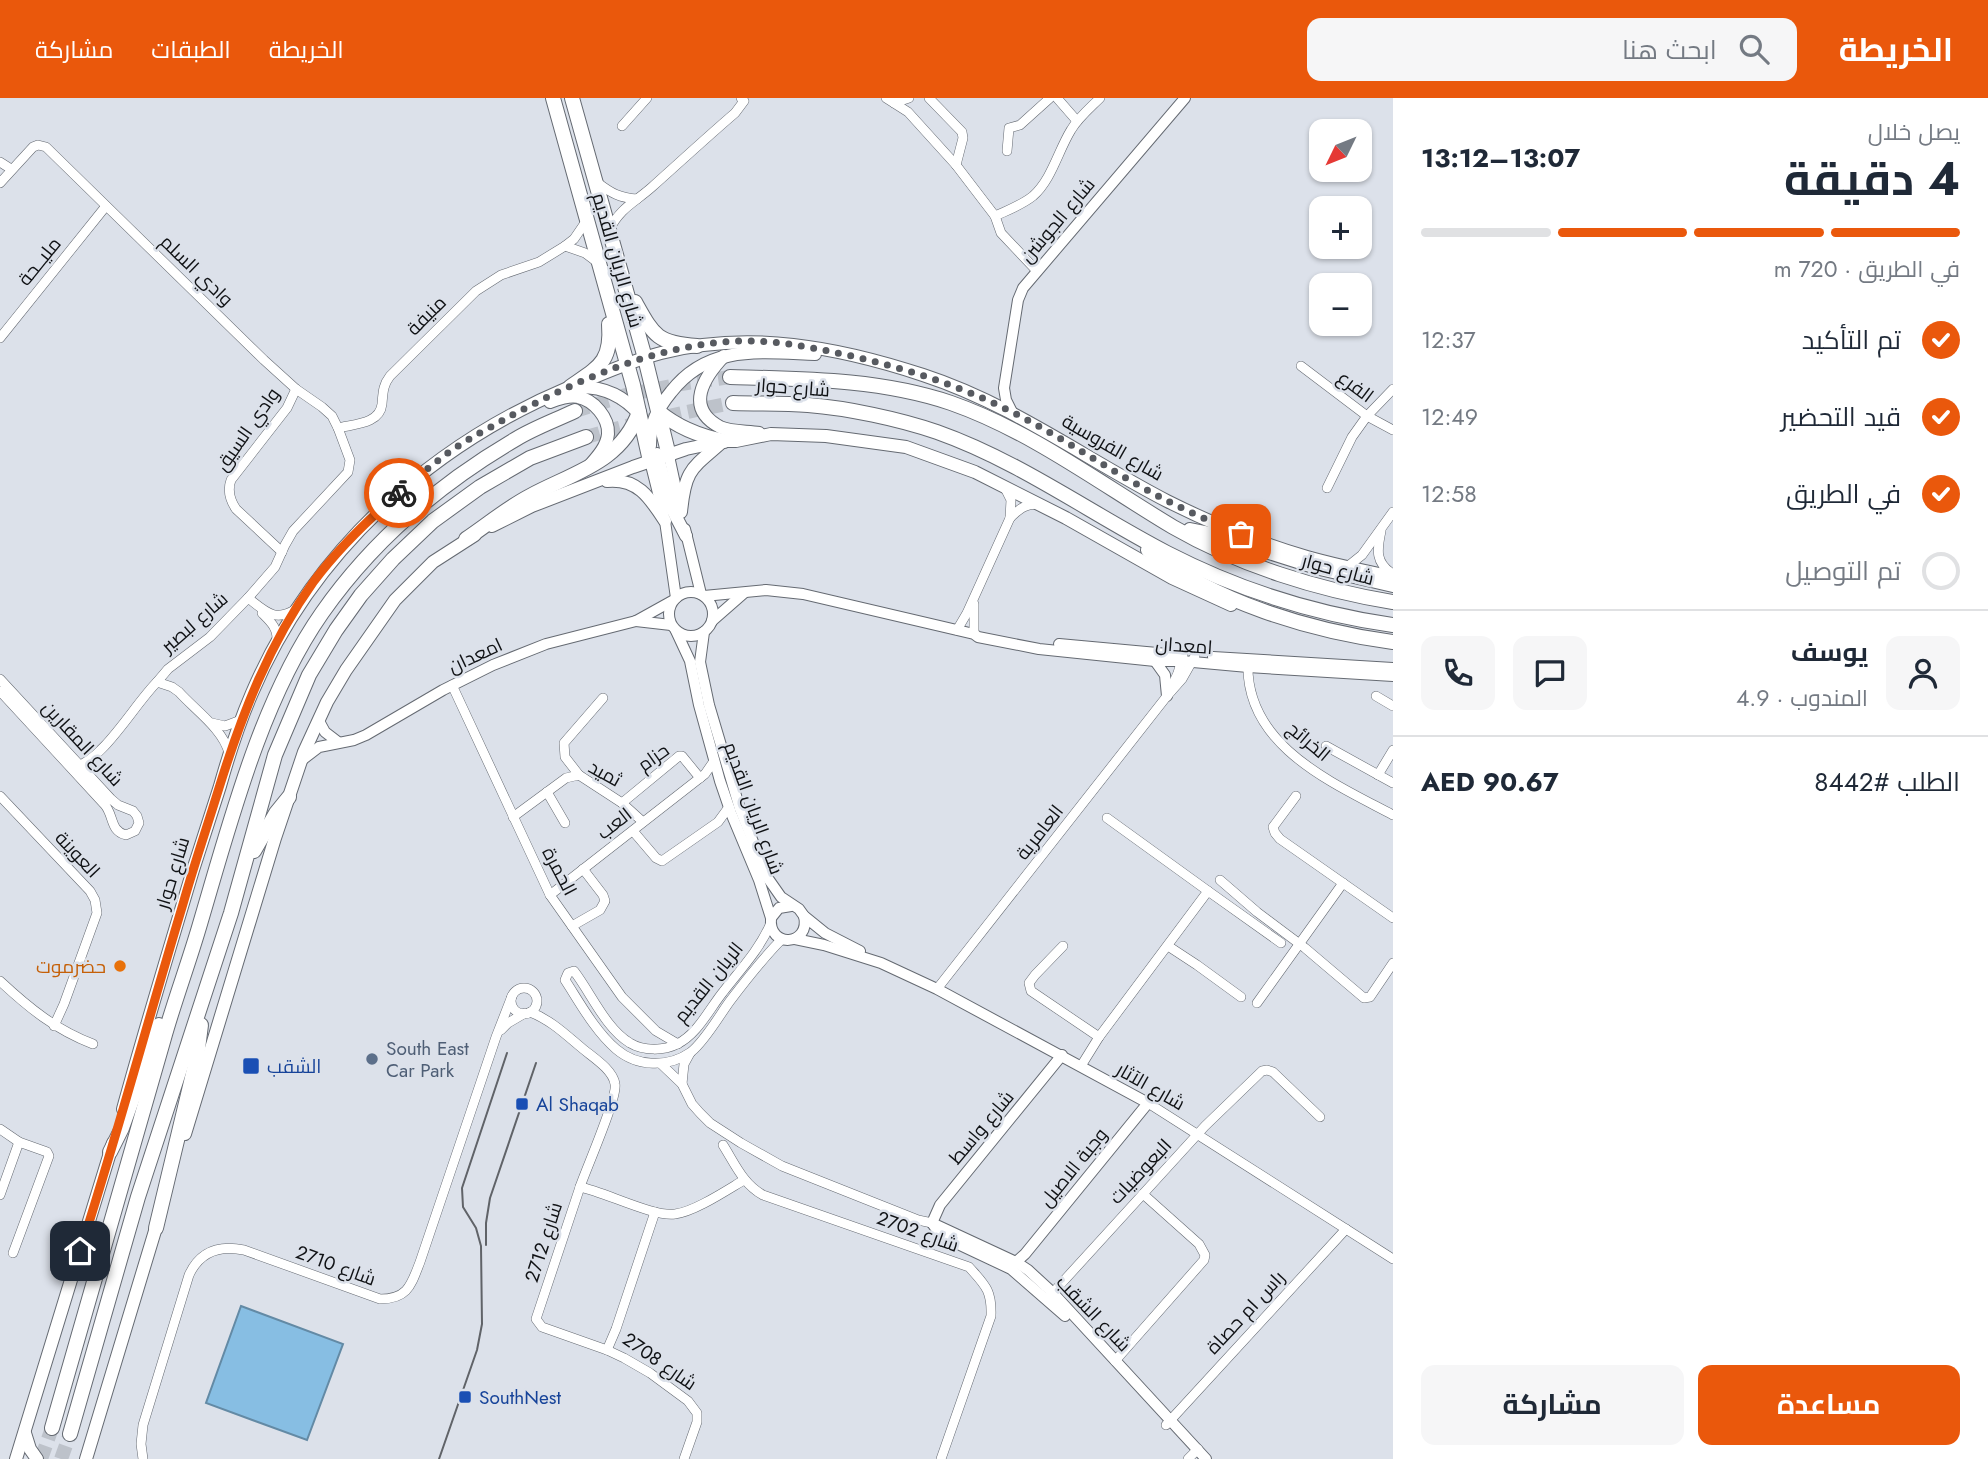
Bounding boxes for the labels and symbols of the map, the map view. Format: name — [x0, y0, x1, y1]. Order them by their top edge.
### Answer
north arrow — [1309, 119, 1372, 182]
street label: شارع الجوشن — [1014, 172, 1101, 269]
street label: شارع الريان القديم — [585, 189, 650, 331]
street label: وادي السلم — [153, 229, 239, 313]
street label: مليــحة — [11, 231, 67, 291]
street label: منيفة — [400, 289, 452, 341]
street label: الفرع — [1332, 364, 1379, 409]
street label: شارع حوار — [754, 371, 831, 404]
street label: وادي السيق — [209, 382, 287, 477]
street label: شارع الفروسية — [1057, 407, 1169, 487]
courier — [364, 458, 434, 528]
pin — [1211, 504, 1271, 564]
street label: شارع حوار — [1298, 547, 1377, 592]
street label: شارع لبصير — [154, 586, 234, 660]
street label: امعدان — [1154, 630, 1214, 661]
street label: امعدان — [444, 631, 507, 680]
street label: شارع المقارين — [36, 695, 129, 792]
street label: الخرائج — [1281, 715, 1336, 768]
street label: حزام — [632, 737, 675, 778]
street label: شارع الريان القديم — [717, 738, 790, 878]
street label: ثميد — [583, 753, 626, 793]
street label: العامرية — [1009, 799, 1070, 866]
street label: العب — [591, 801, 638, 846]
street label: العوينة — [49, 825, 106, 884]
street label: شارع حوار — [148, 834, 196, 914]
street label: الحمرة — [536, 842, 584, 900]
street label: الريان القديم — [667, 936, 749, 1028]
place label: حضرموت — [36, 953, 106, 980]
marker: حضرموت — [112, 958, 128, 974]
place label: South East Car Park — [386, 1035, 469, 1084]
marker: South East Car Park — [364, 1051, 380, 1067]
place label: الشقب — [267, 1053, 321, 1080]
street label: شارع الآثار — [1110, 1055, 1190, 1117]
marker: الشقب — [241, 1056, 261, 1076]
street label: شارع واسط — [942, 1085, 1020, 1170]
place label: Al Shaqab — [536, 1091, 619, 1118]
marker: Al Shaqab — [514, 1096, 530, 1112]
street label: وجبة الاصيل — [1033, 1122, 1114, 1213]
street label: البعوضيات — [1103, 1133, 1178, 1210]
street label: شارع 2712 — [518, 1199, 569, 1286]
street label: شارع 2702 — [873, 1204, 963, 1259]
pin — [50, 1221, 110, 1281]
street label: شارع 2710 — [292, 1239, 380, 1292]
street label: راس ام حصاة — [1200, 1265, 1291, 1360]
street label: شارع الشقب — [1050, 1269, 1137, 1358]
street label: شارع 2708 — [617, 1326, 702, 1397]
place label: SouthNest — [479, 1384, 561, 1411]
marker: SouthNest — [457, 1389, 473, 1405]

